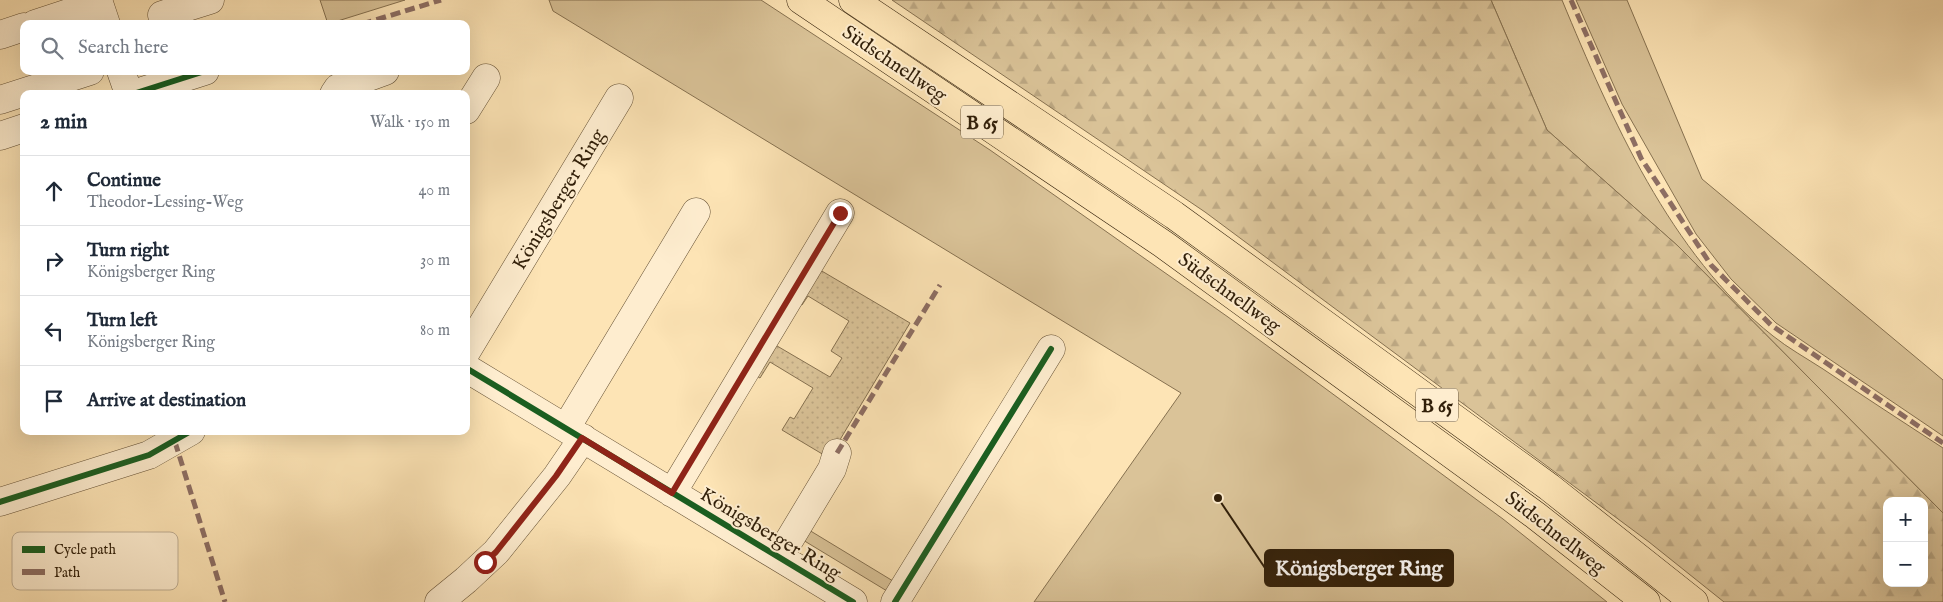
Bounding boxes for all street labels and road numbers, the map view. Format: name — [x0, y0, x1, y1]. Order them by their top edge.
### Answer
street label: Südschnellweg — [837, 20, 952, 109]
road number: B 65 — [961, 105, 1003, 138]
street label: Königsberger Ring — [507, 124, 612, 275]
street label: Südschnellweg — [1173, 248, 1286, 340]
road number: B 65 — [1416, 388, 1458, 422]
street label: Königsberger Ring — [695, 482, 846, 587]
street label: Südschnellweg — [1500, 486, 1611, 581]

